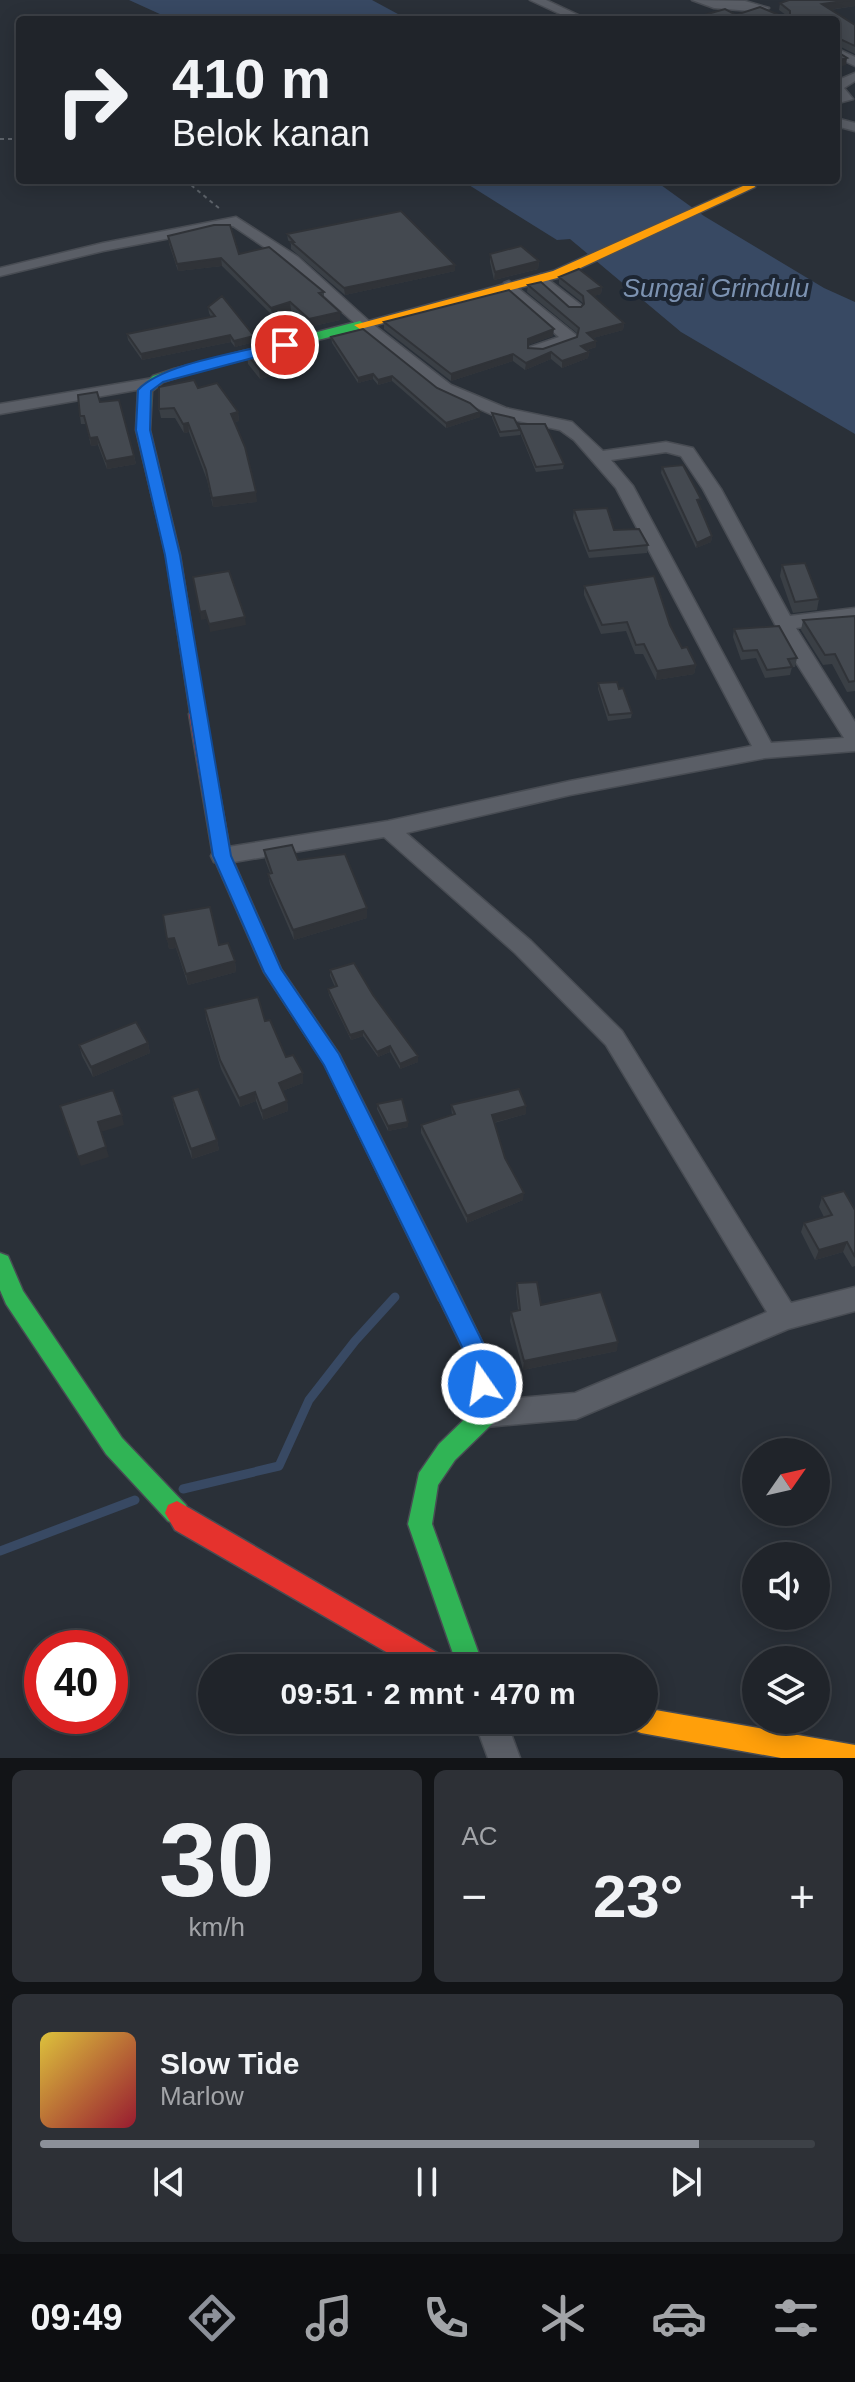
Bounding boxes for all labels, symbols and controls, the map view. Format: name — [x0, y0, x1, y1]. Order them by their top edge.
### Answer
text: 410 m — [172, 47, 331, 110]
icon: right — [40, 48, 144, 152]
text: Belok kanan — [172, 113, 370, 154]
water label: Sungai Grindulu — [623, 273, 809, 303]
pin — [251, 311, 319, 379]
icon: arrive — [263, 323, 307, 367]
position arrow — [440, 1342, 524, 1426]
north arrow — [742, 1438, 830, 1526]
map controls — [742, 1438, 830, 1734]
button: sound — [742, 1542, 830, 1630]
speed limit sign: 40 — [24, 1630, 128, 1734]
button: layers — [742, 1646, 830, 1734]
text: 09:51 · 2 mnt · 470 m — [280, 1677, 576, 1710]
text: 30 — [159, 1802, 275, 1918]
text: AC — [462, 1821, 498, 1851]
text: 23° — [593, 1863, 684, 1930]
text: − — [462, 1872, 487, 1921]
text: + — [789, 1872, 815, 1921]
text: km/h — [189, 1912, 245, 1942]
text: Slow Tide — [160, 2047, 299, 2080]
text: Marlow — [160, 2081, 244, 2111]
icon: previous — [147, 2160, 191, 2204]
icon: pause — [405, 2160, 449, 2204]
icon: next — [664, 2160, 708, 2204]
icon: directions — [184, 2290, 240, 2346]
icon: music — [301, 2290, 357, 2346]
icon: phone — [418, 2290, 474, 2346]
icon: climate — [535, 2290, 591, 2346]
icon: car — [651, 2290, 707, 2346]
icon: filters — [768, 2290, 824, 2346]
text: 09:49 — [30, 2297, 123, 2338]

